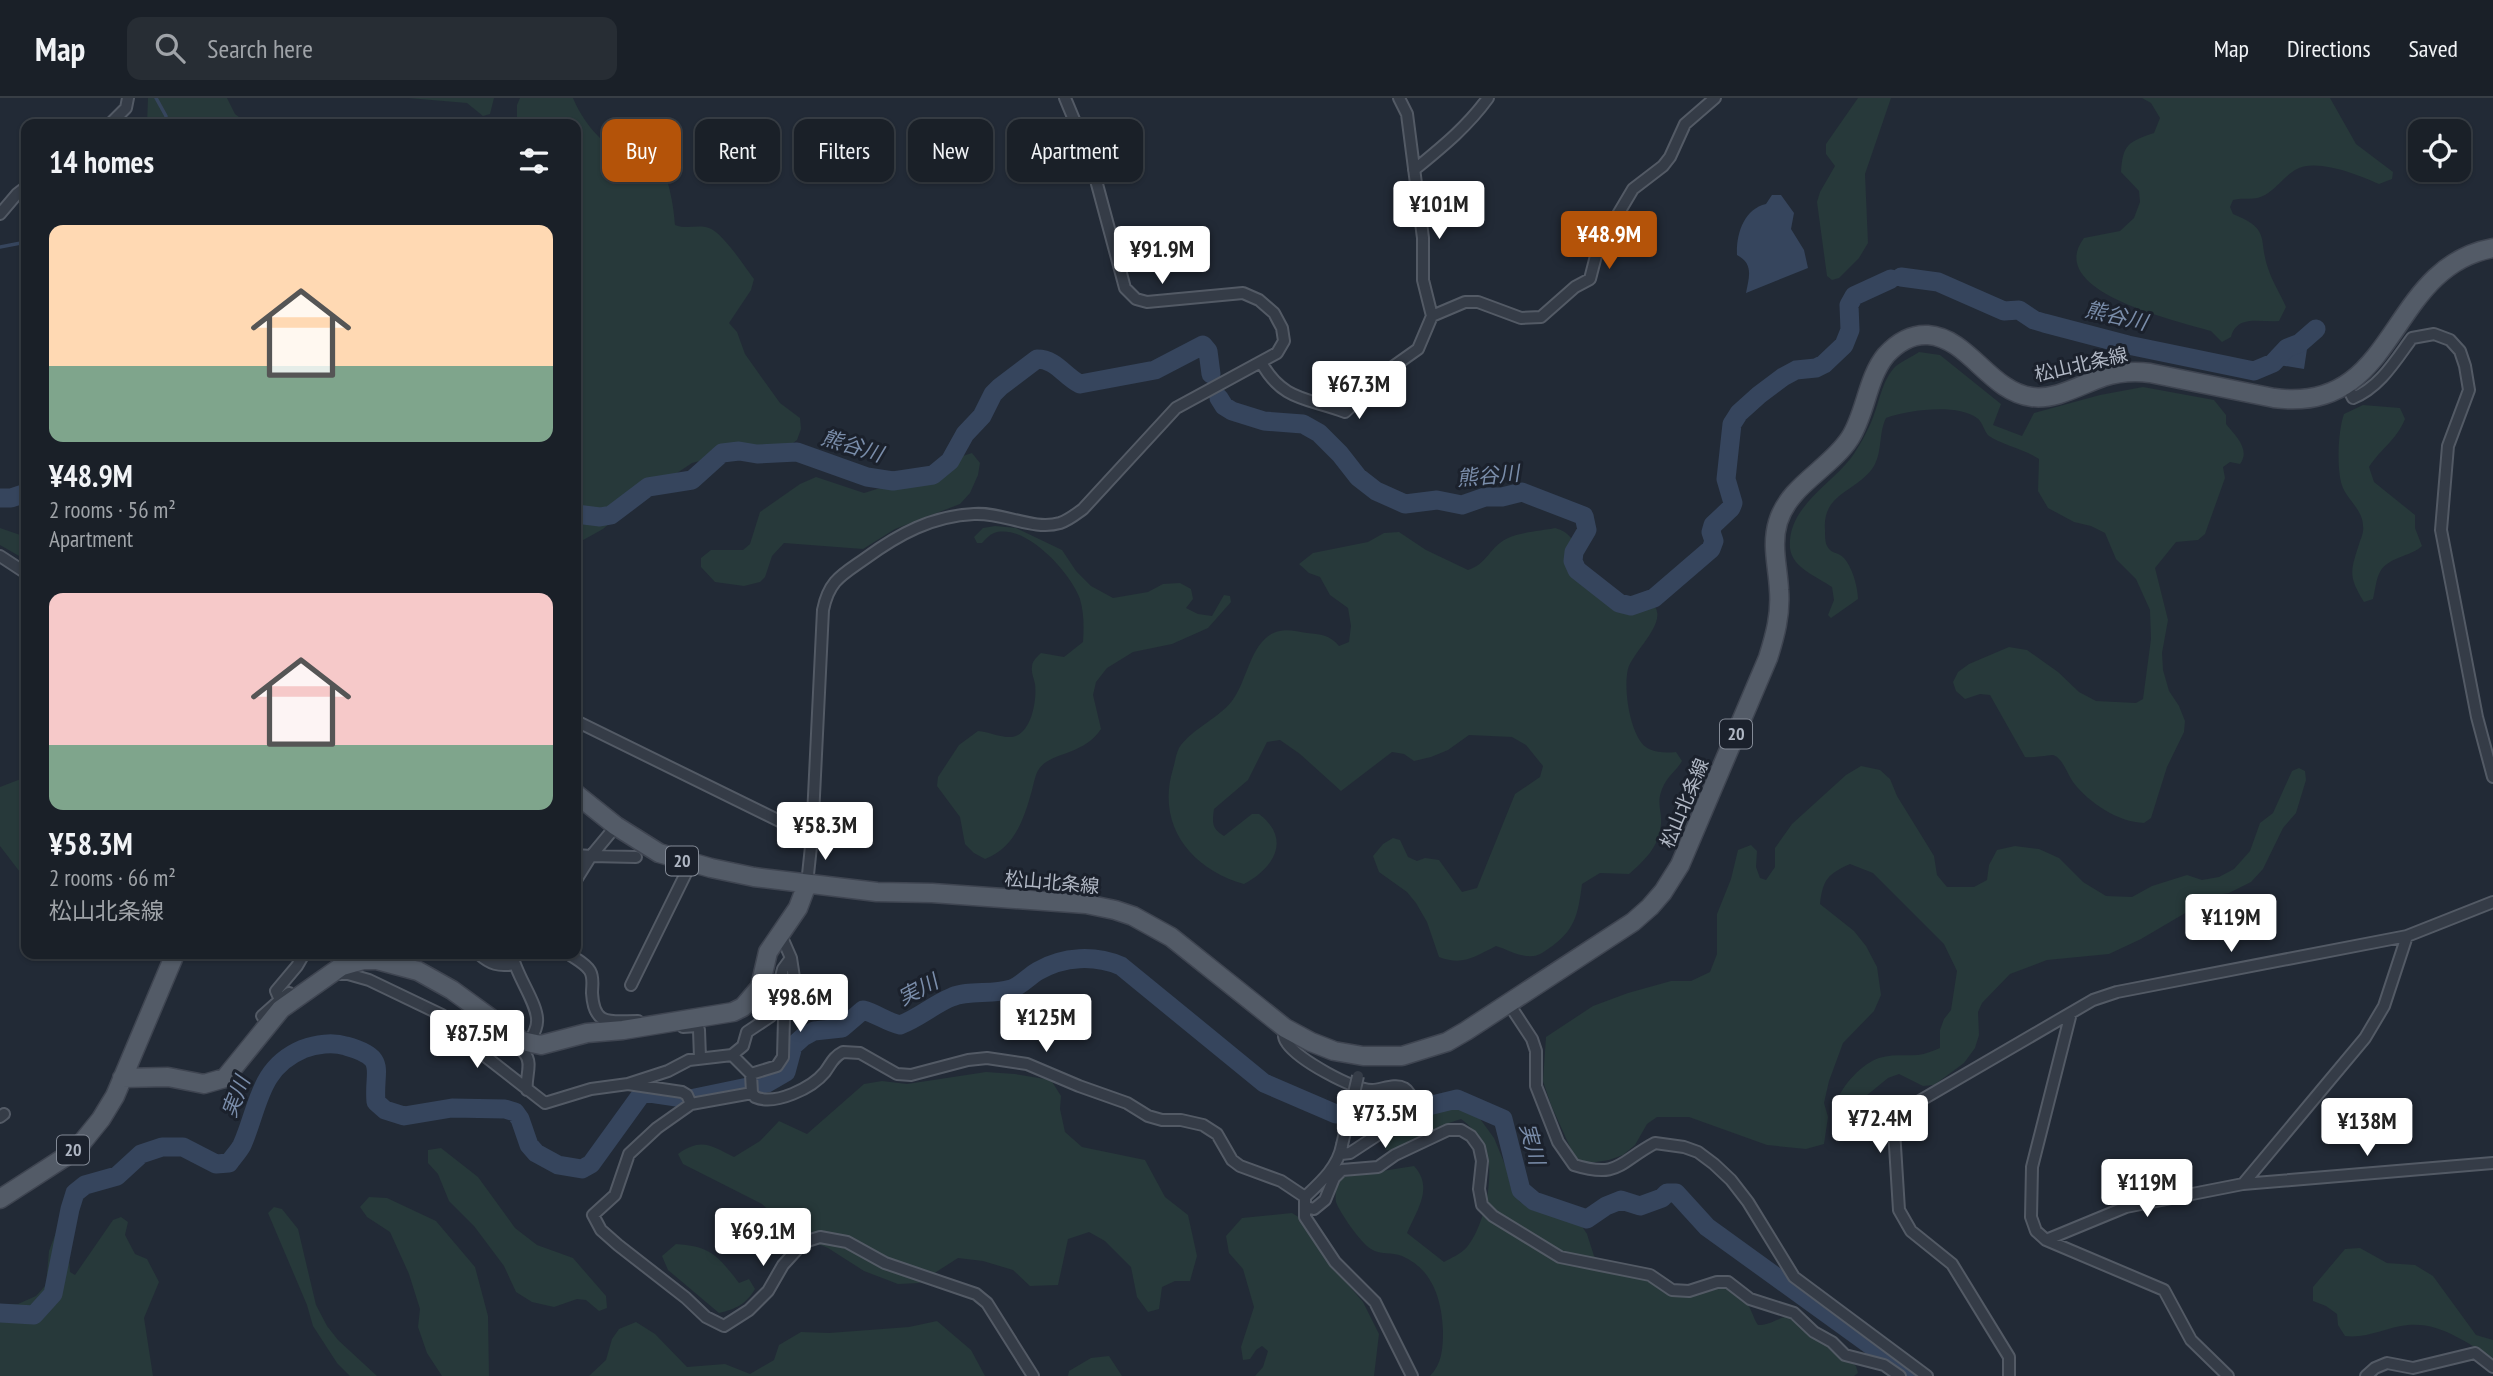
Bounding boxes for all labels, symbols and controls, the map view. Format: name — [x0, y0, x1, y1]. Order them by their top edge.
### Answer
search box — [127, 17, 617, 80]
text: Map — [35, 27, 85, 70]
icon: search — [151, 29, 189, 67]
text: Search here — [207, 32, 313, 65]
text: Map — [2214, 33, 2249, 64]
text: Directions — [2287, 33, 2371, 64]
text: Saved — [2409, 33, 2458, 64]
chip: Buy — [602, 119, 681, 182]
chip: Rent — [695, 119, 780, 182]
chip: Filters — [794, 119, 894, 182]
chip: New — [908, 119, 993, 182]
chip: Apartment — [1007, 119, 1143, 182]
map controls — [2408, 119, 2471, 182]
button: locate — [2408, 119, 2471, 182]
text: 14 homes — [49, 142, 154, 181]
icon: filters — [515, 142, 553, 180]
pin: ¥101M — [1390, 181, 1488, 241]
text: ¥101M — [1409, 189, 1469, 218]
pin: ¥48.9M — [1552, 212, 1666, 271]
text: ¥48.9M — [1577, 219, 1641, 248]
pin: ¥91.9M — [1105, 226, 1219, 286]
text: ¥91.9M — [1130, 234, 1194, 263]
icon: home — [238, 270, 364, 396]
water label: 熊谷川 — [2082, 295, 2152, 336]
street label: 松山北条線 — [2032, 342, 2130, 386]
pin: ¥67.3M — [1302, 362, 1416, 421]
text: ¥67.3M — [1328, 369, 1390, 398]
water label: 熊谷川 — [818, 423, 888, 468]
text: ¥48.9M — [49, 456, 133, 495]
water label: 熊谷川 — [1455, 459, 1523, 492]
text: 2 rooms · 56 m² — [49, 495, 176, 524]
text: Apartment — [49, 524, 133, 553]
icon: home — [238, 639, 364, 765]
road number: 20 — [1720, 720, 1752, 748]
street label: 松山北条線 — [1654, 755, 1714, 851]
pin: ¥58.3M — [768, 802, 882, 862]
text: ¥58.3M — [793, 810, 857, 839]
text: ¥58.3M — [49, 824, 133, 863]
road number: 20 — [666, 846, 698, 876]
text: 2 rooms · 66 m² — [49, 863, 176, 892]
street label: 松山北条線 — [1004, 866, 1100, 898]
pin: ¥119M — [2182, 894, 2280, 954]
text: 松山北条線 — [49, 896, 164, 925]
text: ¥119M — [2201, 902, 2261, 931]
water label: 実川 — [893, 967, 944, 1011]
pin: ¥98.6M — [743, 974, 857, 1034]
text: ¥98.6M — [768, 982, 832, 1011]
pin: ¥125M — [997, 995, 1095, 1054]
text: ¥125M — [1016, 1002, 1076, 1031]
pin: ¥87.5M — [420, 1010, 534, 1070]
text: ¥87.5M — [446, 1018, 508, 1047]
water label: 実川 — [215, 1071, 256, 1121]
pin: ¥73.5M — [1328, 1090, 1442, 1150]
pin: ¥72.4M — [1823, 1096, 1937, 1155]
text: ¥73.5M — [1353, 1098, 1417, 1127]
pin: ¥138M — [2318, 1098, 2416, 1158]
text: ¥72.4M — [1848, 1103, 1912, 1132]
text: ¥138M — [2337, 1106, 2397, 1135]
water label: 実川 — [1514, 1120, 1551, 1170]
road number: 20 — [57, 1135, 89, 1164]
pin: ¥119M — [2098, 1160, 2196, 1219]
text: ¥119M — [2117, 1167, 2177, 1196]
pin: ¥69.1M — [706, 1208, 820, 1268]
text: ¥69.1M — [731, 1216, 795, 1245]

